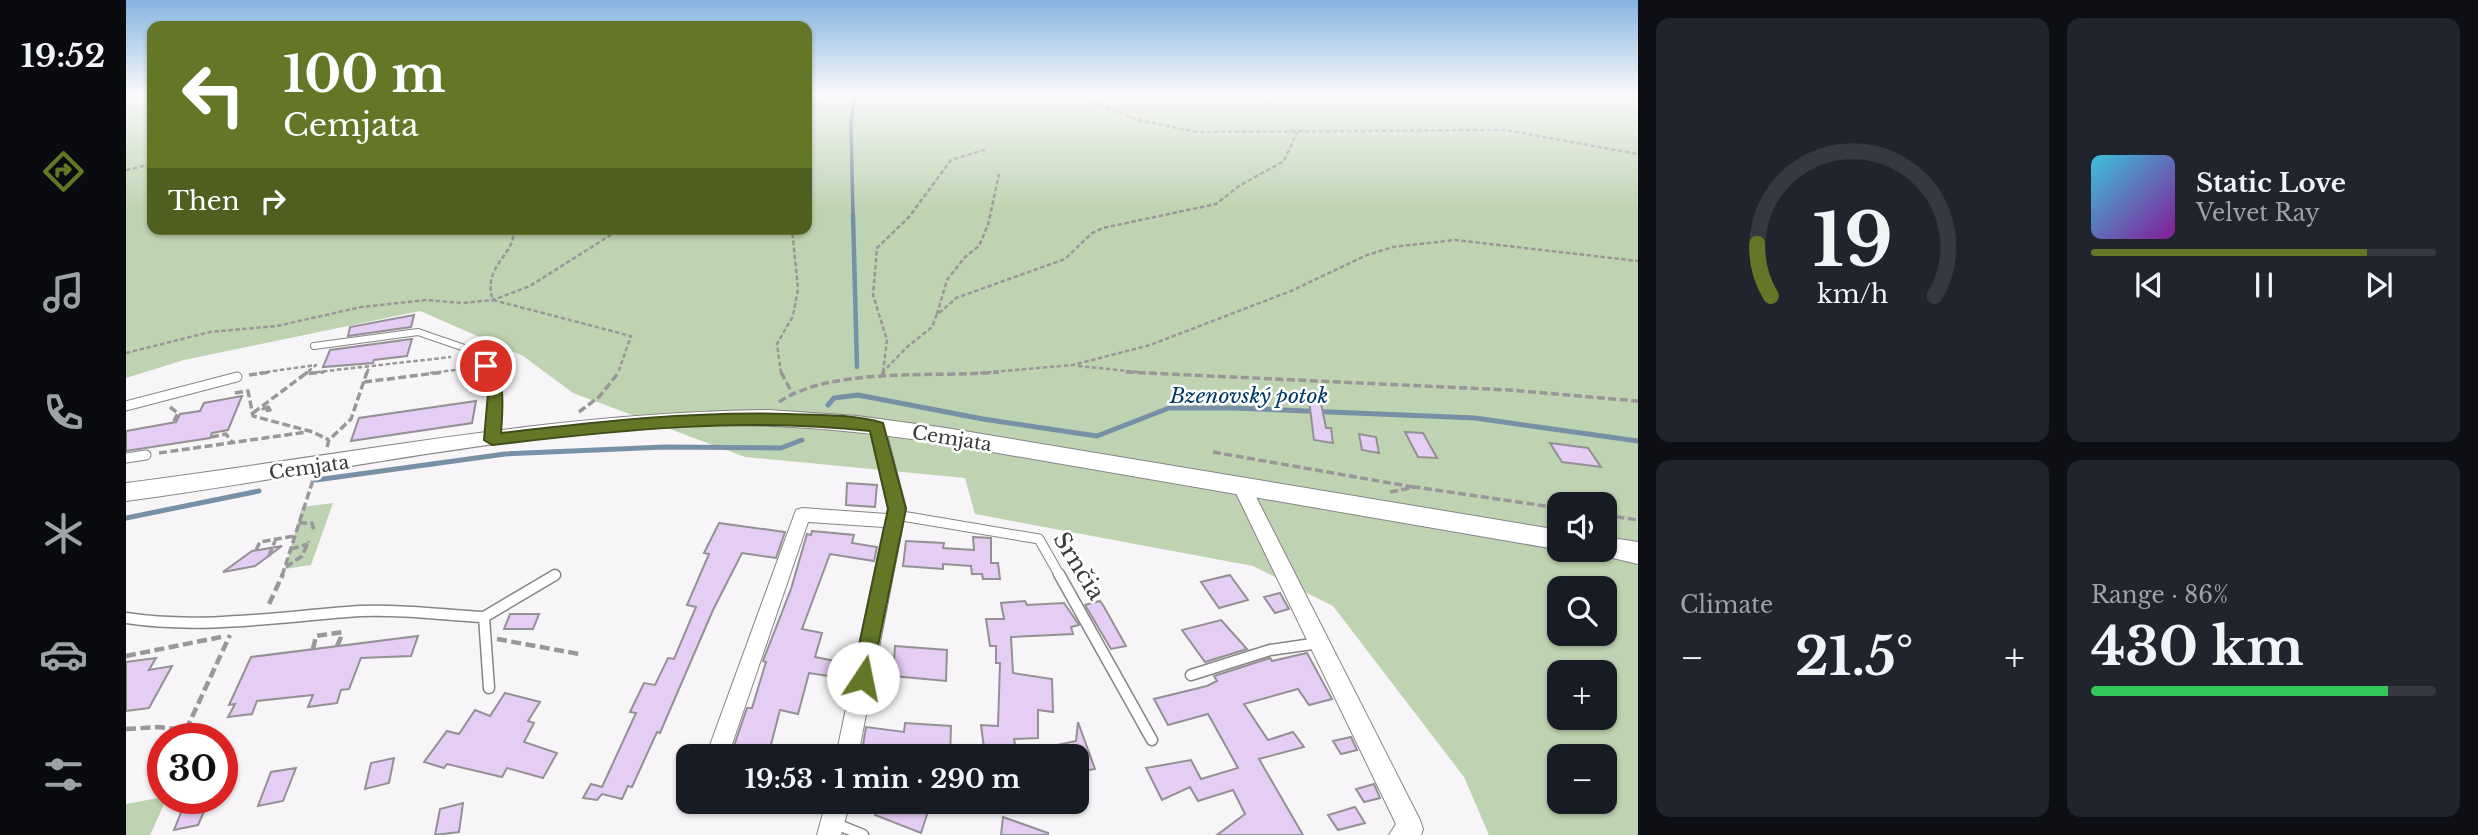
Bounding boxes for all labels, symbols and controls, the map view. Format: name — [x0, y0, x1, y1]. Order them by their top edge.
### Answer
text: 19:52 — [21, 36, 105, 76]
text: 100 m — [283, 44, 446, 105]
icon: left — [168, 49, 259, 140]
text: Cemjata — [283, 105, 419, 145]
icon: directions — [39, 147, 88, 196]
text: Static Love — [2196, 167, 2346, 199]
icon: right — [254, 182, 292, 220]
text: Then — [168, 185, 240, 217]
text: 19 — [1812, 195, 1893, 286]
text: Velvet Ray — [2196, 199, 2320, 227]
icon: previous — [2130, 266, 2168, 304]
icon: pause — [2245, 266, 2283, 304]
icon: next — [2360, 266, 2398, 304]
icon: music — [39, 268, 88, 317]
text: km/h — [1817, 279, 1888, 310]
pin — [456, 336, 516, 396]
icon: arrive — [467, 347, 505, 385]
water label: Bzenovský potok — [1169, 383, 1328, 409]
icon: phone — [39, 388, 88, 437]
street label: Cemjata — [910, 421, 994, 456]
street label: Cemjata — [268, 450, 351, 484]
map controls — [1547, 492, 1617, 814]
button: sound — [1547, 492, 1617, 562]
icon: climate — [39, 509, 88, 558]
street label: Srnčia — [1047, 527, 1111, 605]
button: search — [1547, 576, 1617, 646]
text: Range · 86% — [2091, 581, 2228, 609]
text: Climate — [1680, 591, 1773, 619]
text: 430 km — [2091, 615, 2304, 679]
text: 21.5° — [1795, 625, 1913, 689]
icon: car — [39, 630, 88, 679]
text: − — [1680, 634, 1704, 681]
text: + — [2004, 634, 2025, 681]
position arrow — [826, 641, 900, 715]
button: + — [1547, 660, 1617, 730]
speed limit sign: 30 — [147, 723, 238, 814]
button: − — [1547, 744, 1617, 814]
icon: filters — [39, 750, 88, 799]
text: 19:53 · 1 min · 290 m — [745, 763, 1020, 795]

